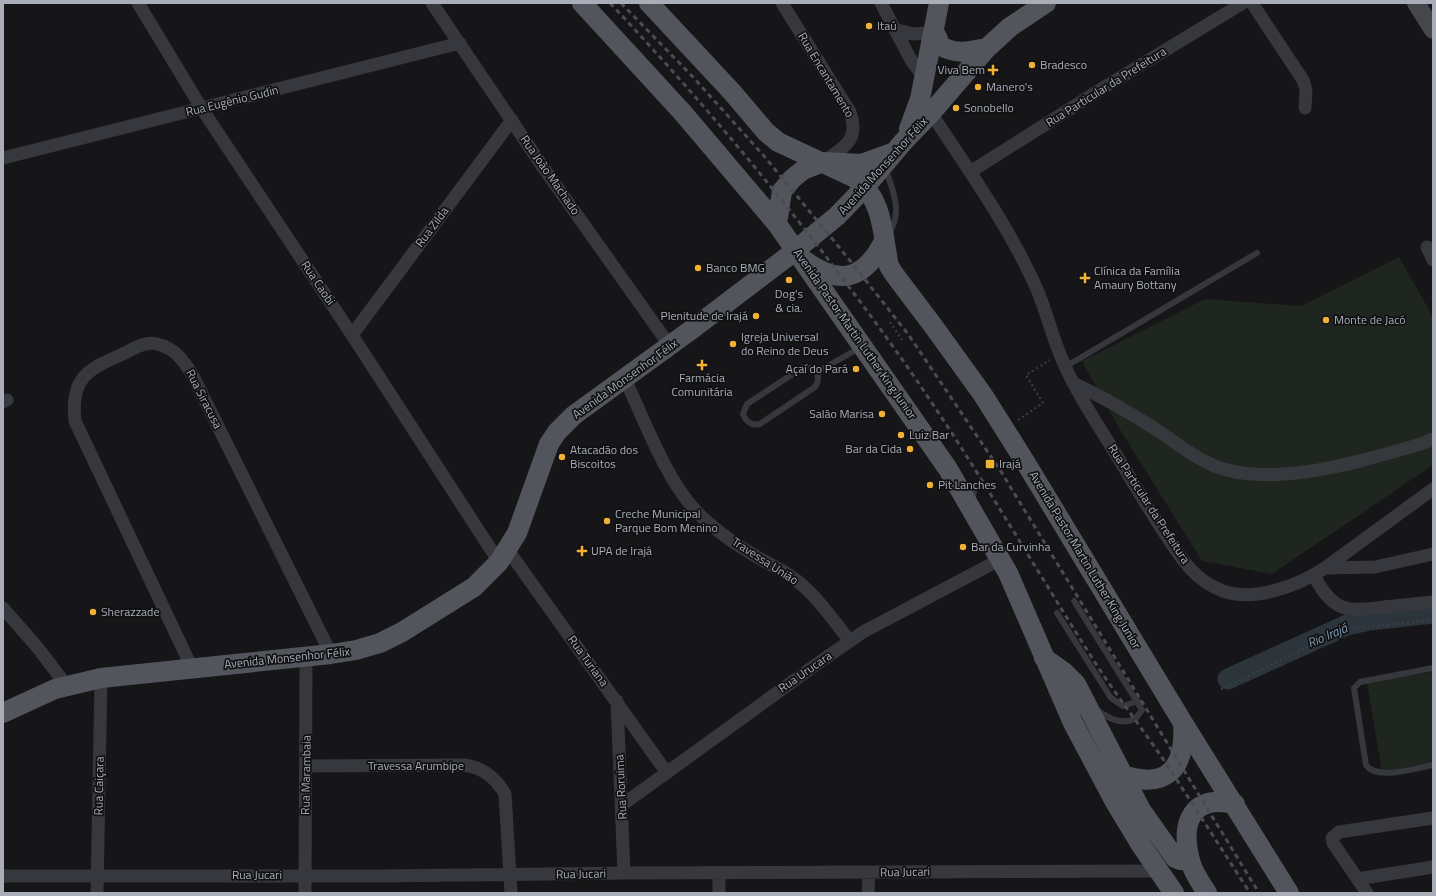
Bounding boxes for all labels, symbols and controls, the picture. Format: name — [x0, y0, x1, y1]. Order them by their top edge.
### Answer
place label: Itaú — [877, 16, 897, 35]
marker: Itaú — [864, 21, 874, 31]
street label: Rua Encantamento — [793, 29, 859, 121]
street label: Rua Particular da Prefeitura — [1042, 42, 1170, 131]
place label: Bradesco — [1040, 55, 1087, 74]
place label: Viva Bem — [938, 60, 985, 79]
marker: Bradesco — [1027, 60, 1037, 70]
marker: Viva Bem — [988, 65, 998, 75]
place label: Manero's — [986, 77, 1033, 96]
street label: Rua Eugênio Gudin — [184, 80, 280, 121]
marker: Manero's — [973, 82, 983, 92]
place label: Sonobello — [964, 98, 1014, 117]
marker: Sonobello — [951, 103, 961, 113]
street label: Avenida Monsenhor Félix — [833, 112, 932, 219]
street label: Rua João Machado — [516, 131, 585, 218]
street label: Rua Zilda — [410, 202, 453, 251]
street label: Avenida Pastor Martin Luther King Junior — [789, 244, 922, 423]
street label: Rua Caobi — [297, 257, 340, 309]
place label: Banco BMG — [706, 258, 765, 277]
place label: Clínica da Família Amaury Bottany — [1094, 261, 1180, 294]
marker: Banco BMG — [693, 263, 703, 273]
marker: Clínica da Família Amaury Bottany — [1079, 272, 1091, 284]
marker: Dog's & cia. — [784, 275, 794, 285]
place label: Dog's & cia. — [775, 284, 804, 317]
place label: Plenitude de Irajá — [661, 306, 748, 325]
place label: Monte de Jacó — [1334, 310, 1406, 329]
marker: Plenitude de Irajá — [751, 311, 761, 321]
marker: Monte de Jacó — [1321, 315, 1331, 325]
place label: Igreja Universal do Reino de Deus — [741, 327, 829, 360]
street label: Avenida Monsenhor Félix — [568, 333, 682, 423]
marker: Igreja Universal do Reino de Deus — [728, 339, 738, 349]
place label: Açaí do Pará — [786, 359, 848, 378]
marker: Farmácia Comunitária — [697, 360, 707, 370]
marker: Açaí do Pará — [851, 364, 861, 374]
street label: Rua Siracusa — [181, 366, 228, 432]
place label: Farmácia Comunitária — [671, 368, 733, 401]
place label: Salão Marisa — [809, 404, 874, 423]
marker: Salão Marisa — [877, 409, 887, 419]
place label: Luiz Bar — [909, 425, 949, 444]
marker: Luiz Bar — [896, 430, 906, 440]
place label: Bar da Cida — [845, 439, 902, 458]
place label: Atacadão dos Biscoitos — [570, 440, 638, 473]
street label: Rua Particular da Prefeitura — [1104, 440, 1195, 567]
marker: Bar da Cida — [905, 444, 915, 454]
marker: Atacadão dos Biscoitos — [557, 452, 567, 462]
place label: Irajá — [999, 454, 1021, 473]
marker: Irajá — [984, 458, 996, 470]
street label: Avenida Pastor Martin Luther King Junior — [1025, 467, 1146, 652]
place label: Pit Lanches — [938, 475, 997, 494]
marker: Pit Lanches — [925, 480, 935, 490]
place label: Creche Municipal Parque Bom Menino — [615, 504, 718, 537]
marker: Creche Municipal Parque Bom Menino — [602, 516, 612, 526]
street label: Travessa União — [728, 532, 802, 589]
place label: Bar da Curvinha — [971, 537, 1050, 556]
place label: UPA de Irajá — [591, 541, 652, 560]
marker: Bar da Curvinha — [958, 542, 968, 552]
marker: UPA de Irajá — [576, 545, 588, 557]
place label: Sherazzade — [101, 602, 160, 621]
marker: Sherazzade — [88, 607, 98, 617]
water label: Rio Irajá — [1304, 617, 1352, 652]
street label: Rua Turiana — [563, 631, 614, 690]
street label: Avenida Monsenhor Félix — [223, 641, 351, 674]
street label: Rua Urucara — [774, 646, 836, 697]
street label: Rua Marambaia — [295, 735, 316, 815]
street label: Rua Roruima — [609, 754, 632, 820]
street label: Rua Caiçara — [88, 756, 109, 816]
street label: Travessa Arumbipe — [368, 756, 464, 775]
street label: Rua Jucari — [880, 862, 930, 881]
street label: Rua Jucari — [556, 864, 606, 883]
street label: Rua Jucari — [232, 865, 282, 884]

